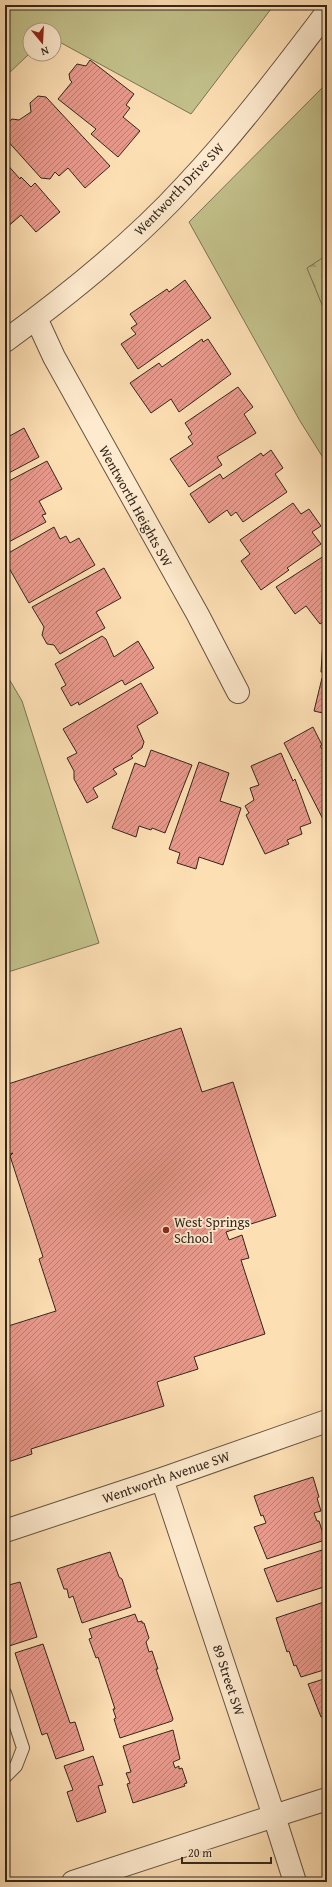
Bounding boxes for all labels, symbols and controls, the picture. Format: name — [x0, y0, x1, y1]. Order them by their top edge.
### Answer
north arrow — [22, 22, 62, 62]
text: N — [39, 43, 51, 60]
street label: Wentworth Drive SW — [129, 138, 229, 240]
street label: Wentworth Heights SW — [94, 442, 178, 570]
place label: West Springs School — [174, 1212, 250, 1248]
marker: West Springs School — [161, 1225, 171, 1235]
street label: Wentworth Avenue SW — [99, 1446, 233, 1508]
street label: 89 Street SW — [208, 1642, 250, 1718]
scale bar — [182, 1839, 271, 1865]
text: 20 m — [188, 1844, 212, 1861]

